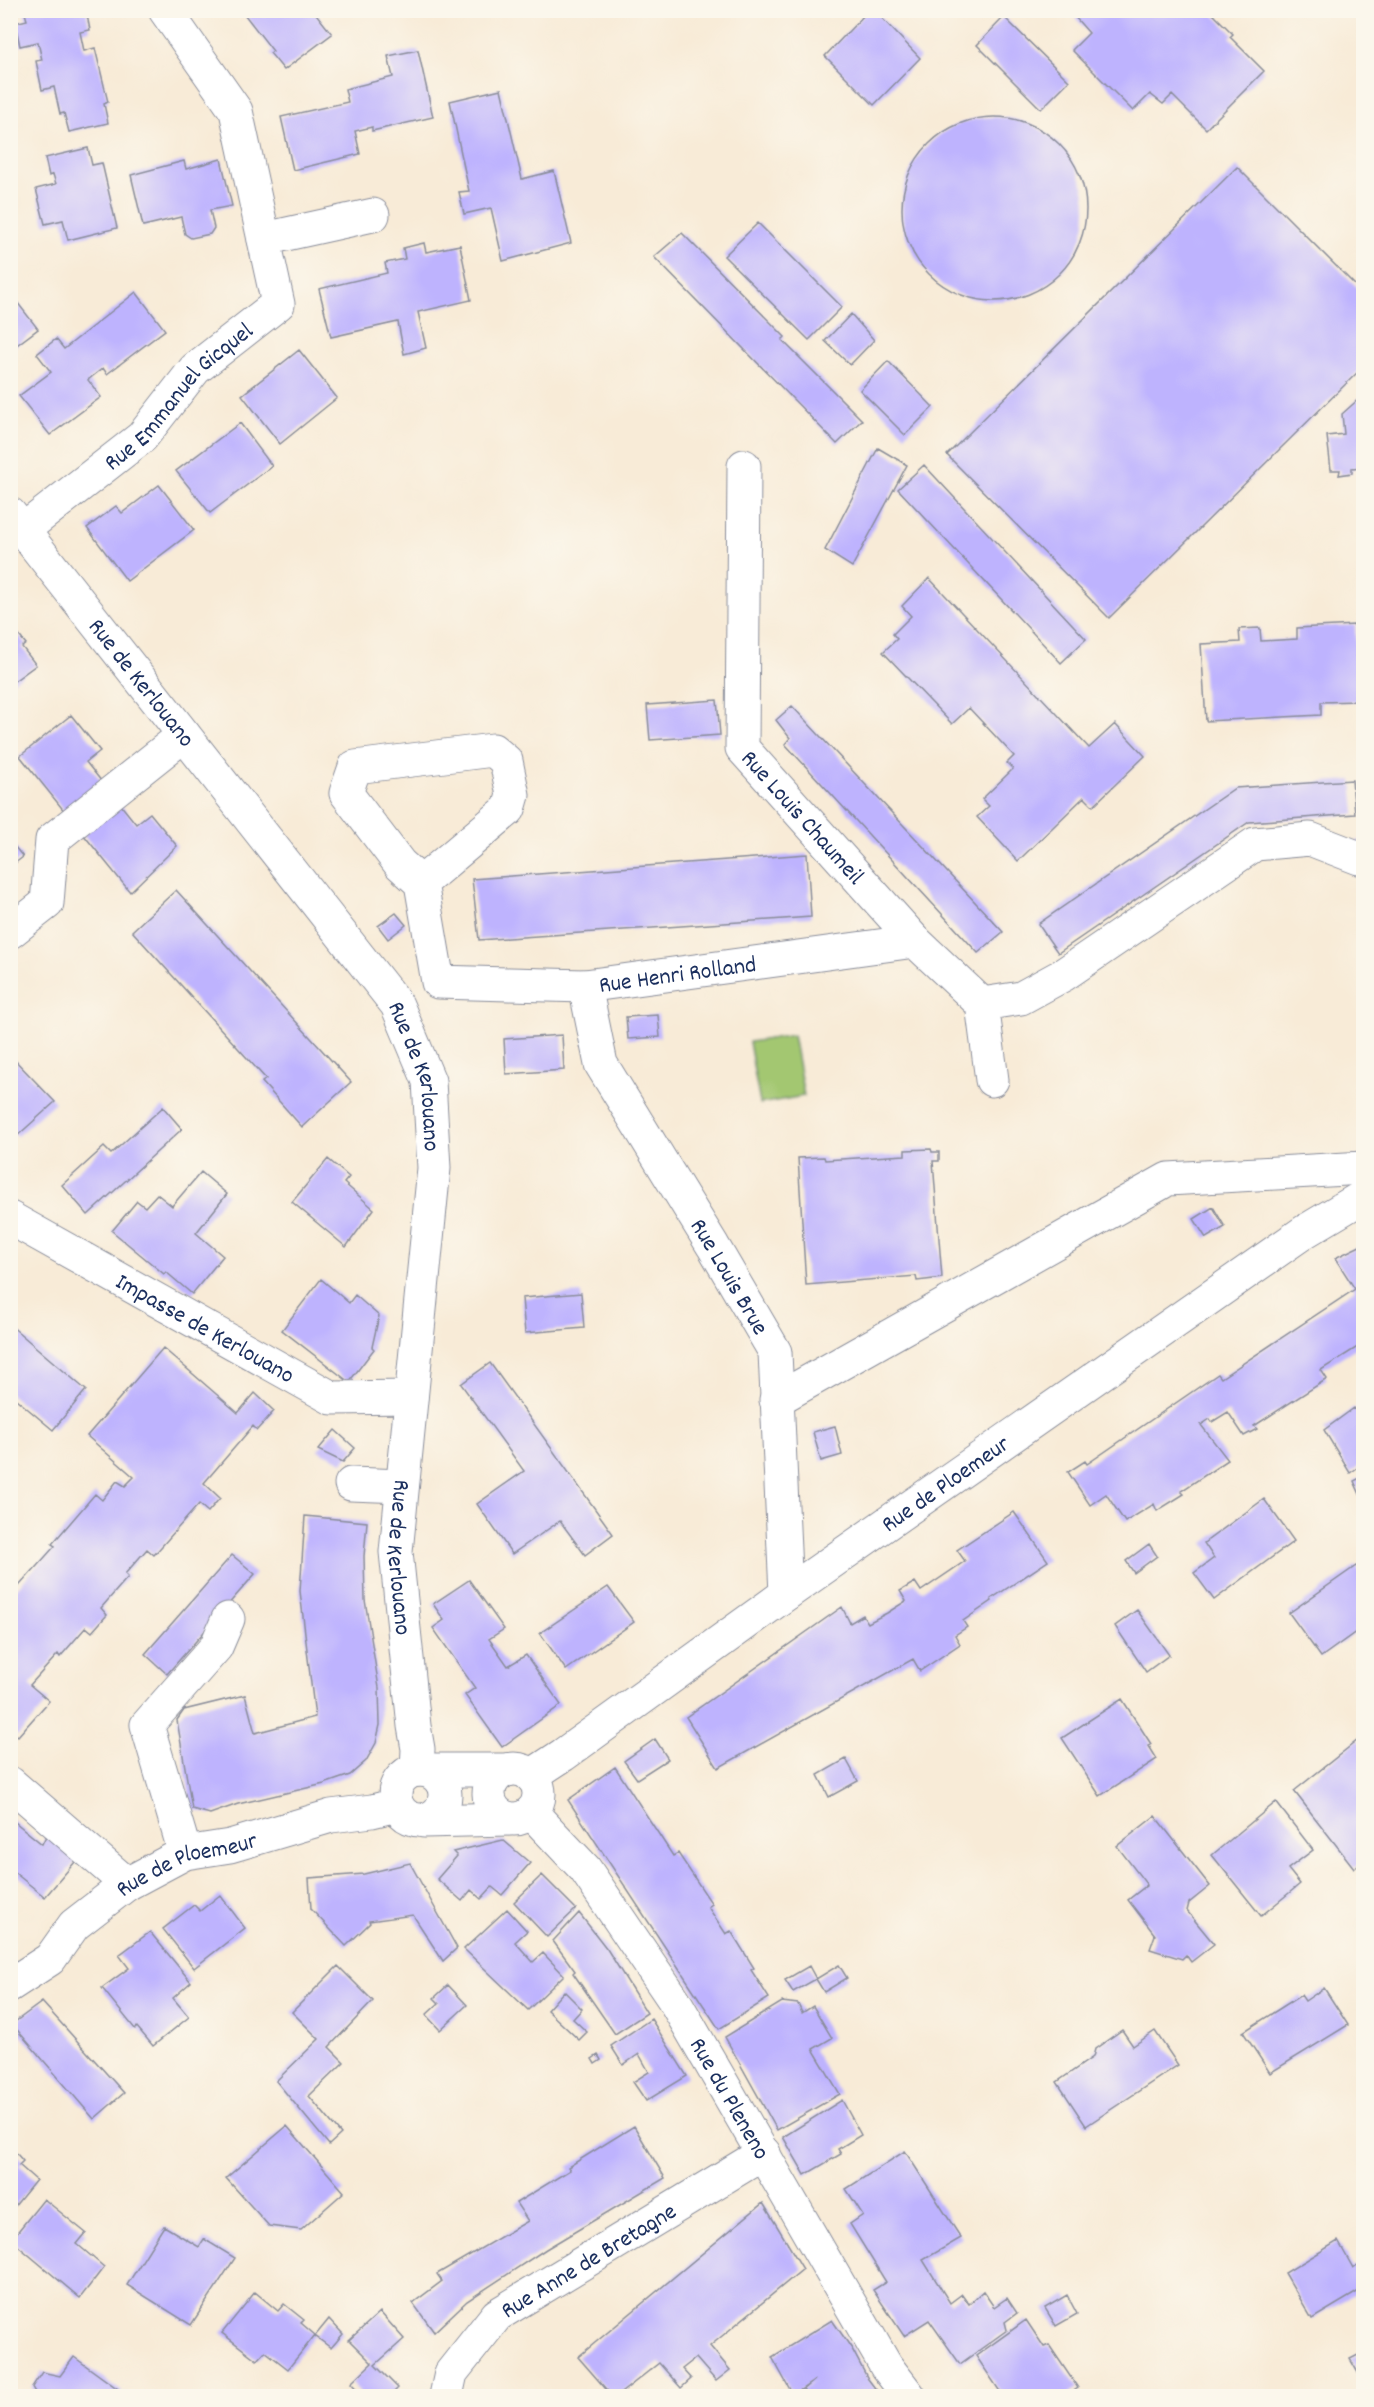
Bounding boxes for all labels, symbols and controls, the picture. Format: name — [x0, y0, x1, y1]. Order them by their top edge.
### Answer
street label: Rue Emmanuel Gicquel — [98, 315, 262, 481]
street label: Rue de Kerlouano — [79, 612, 202, 756]
street label: Rue Louis Chaumeil — [732, 744, 871, 894]
street label: Rue Henri Rolland — [597, 949, 758, 1004]
street label: Rue de Kerlouano — [377, 997, 447, 1152]
street label: Rue Louis Brue — [680, 1213, 775, 1342]
street label: Impasse de Kerlouano — [108, 1266, 300, 1394]
street label: Rue de Ploemeur — [875, 1429, 1018, 1542]
street label: Rue de Kerlouano — [376, 1478, 418, 1637]
street label: Rue de Ploemeur — [110, 1825, 262, 1907]
street label: Rue du Pleneno — [679, 2032, 777, 2167]
street label: Rue Anne de Bretagne — [495, 2196, 684, 2329]

